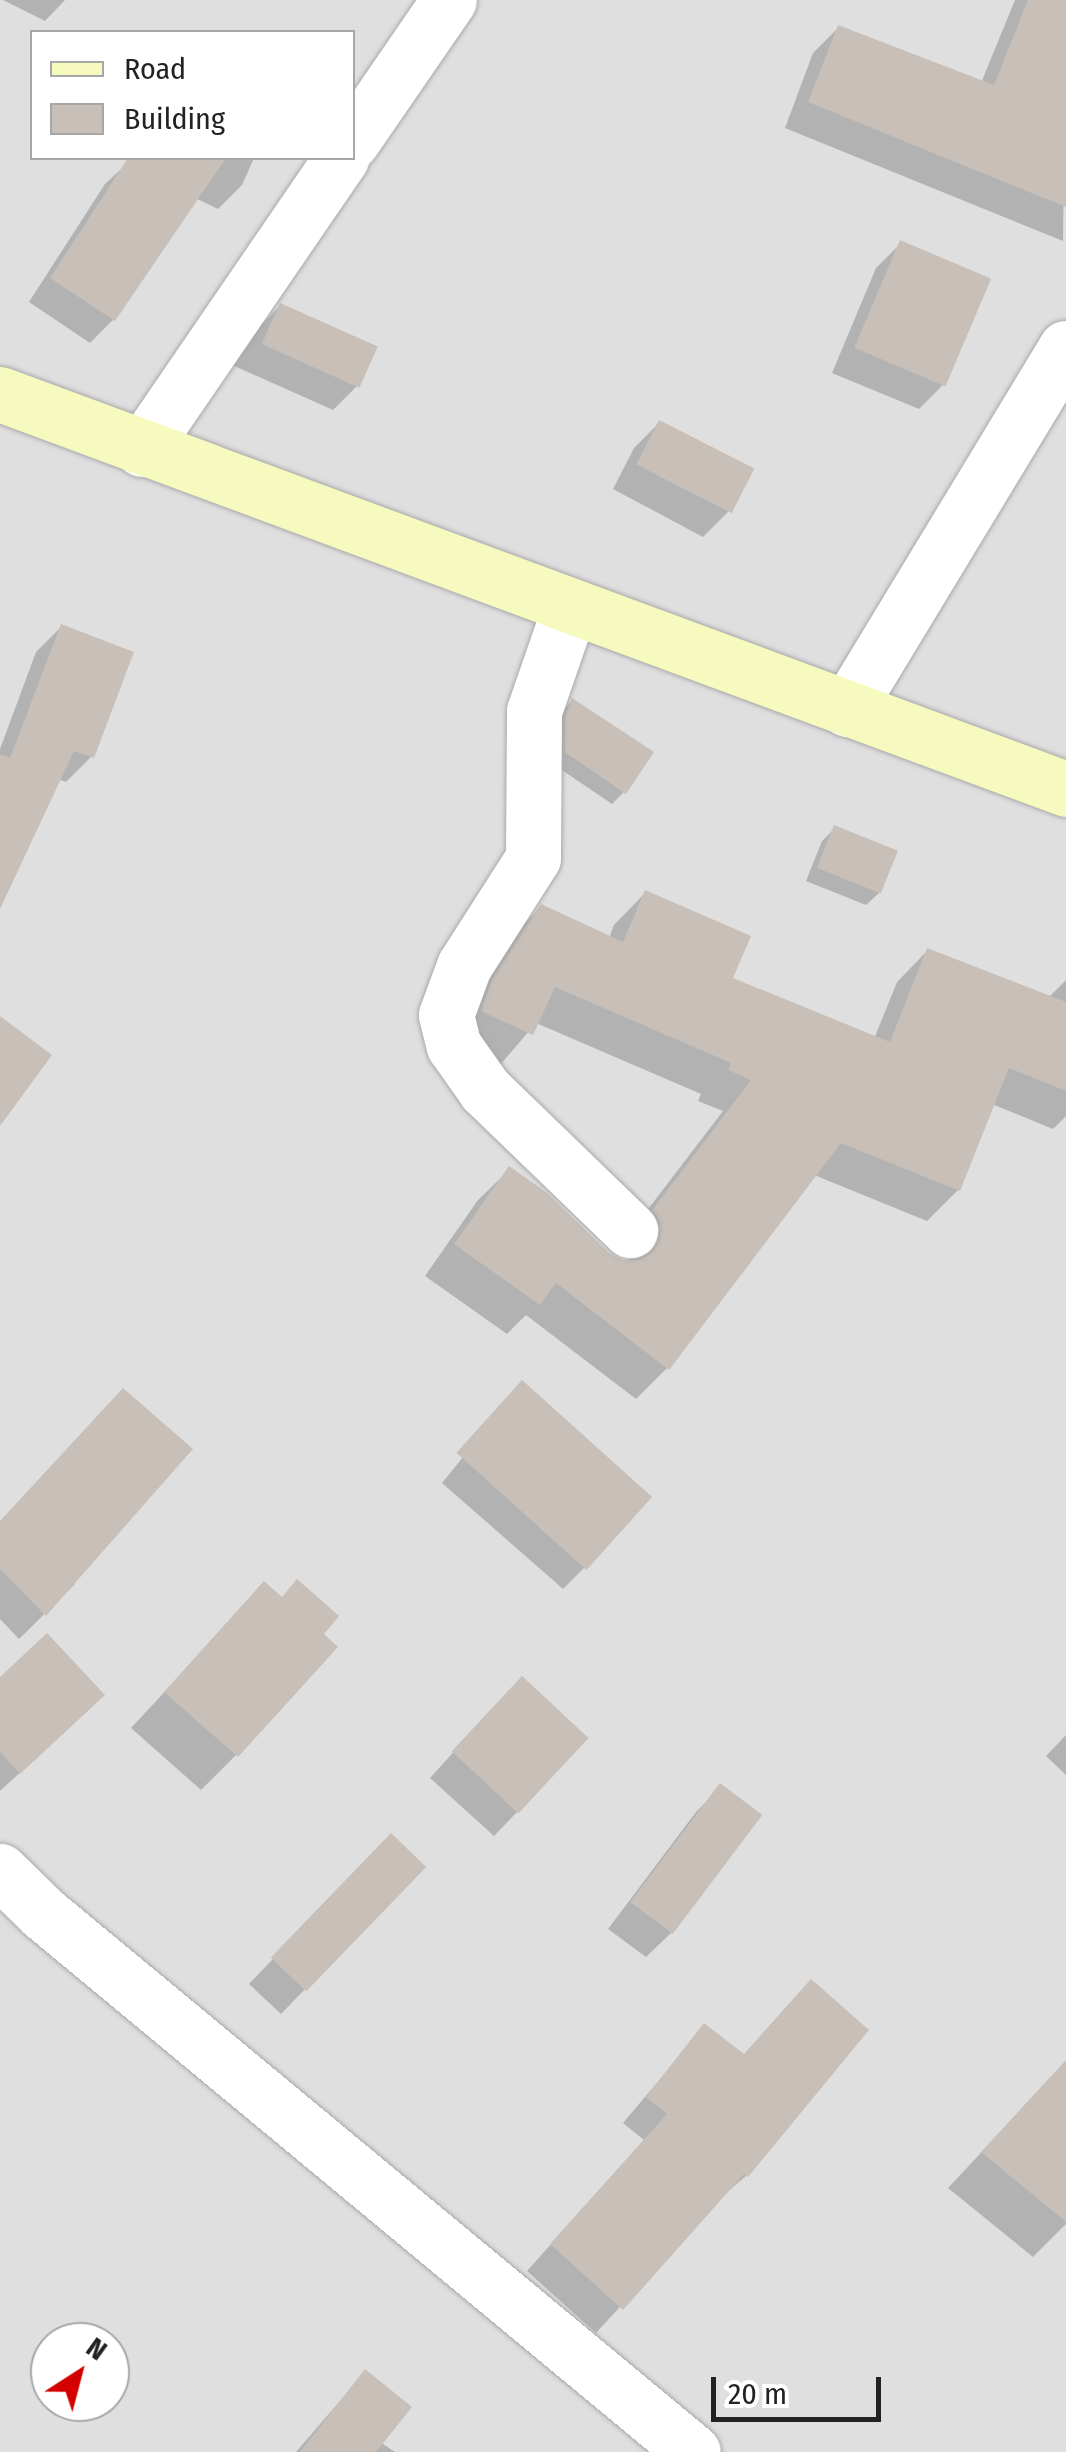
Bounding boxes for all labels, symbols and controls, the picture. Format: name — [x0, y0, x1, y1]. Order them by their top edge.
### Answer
legend — [30, 30, 355, 160]
text: Road — [124, 51, 186, 87]
text: Building — [124, 101, 225, 137]
north arrow — [30, 2322, 130, 2422]
text: N — [80, 2331, 113, 2367]
scale bar — [716, 2357, 886, 2419]
text: 20 m — [728, 2376, 787, 2412]

